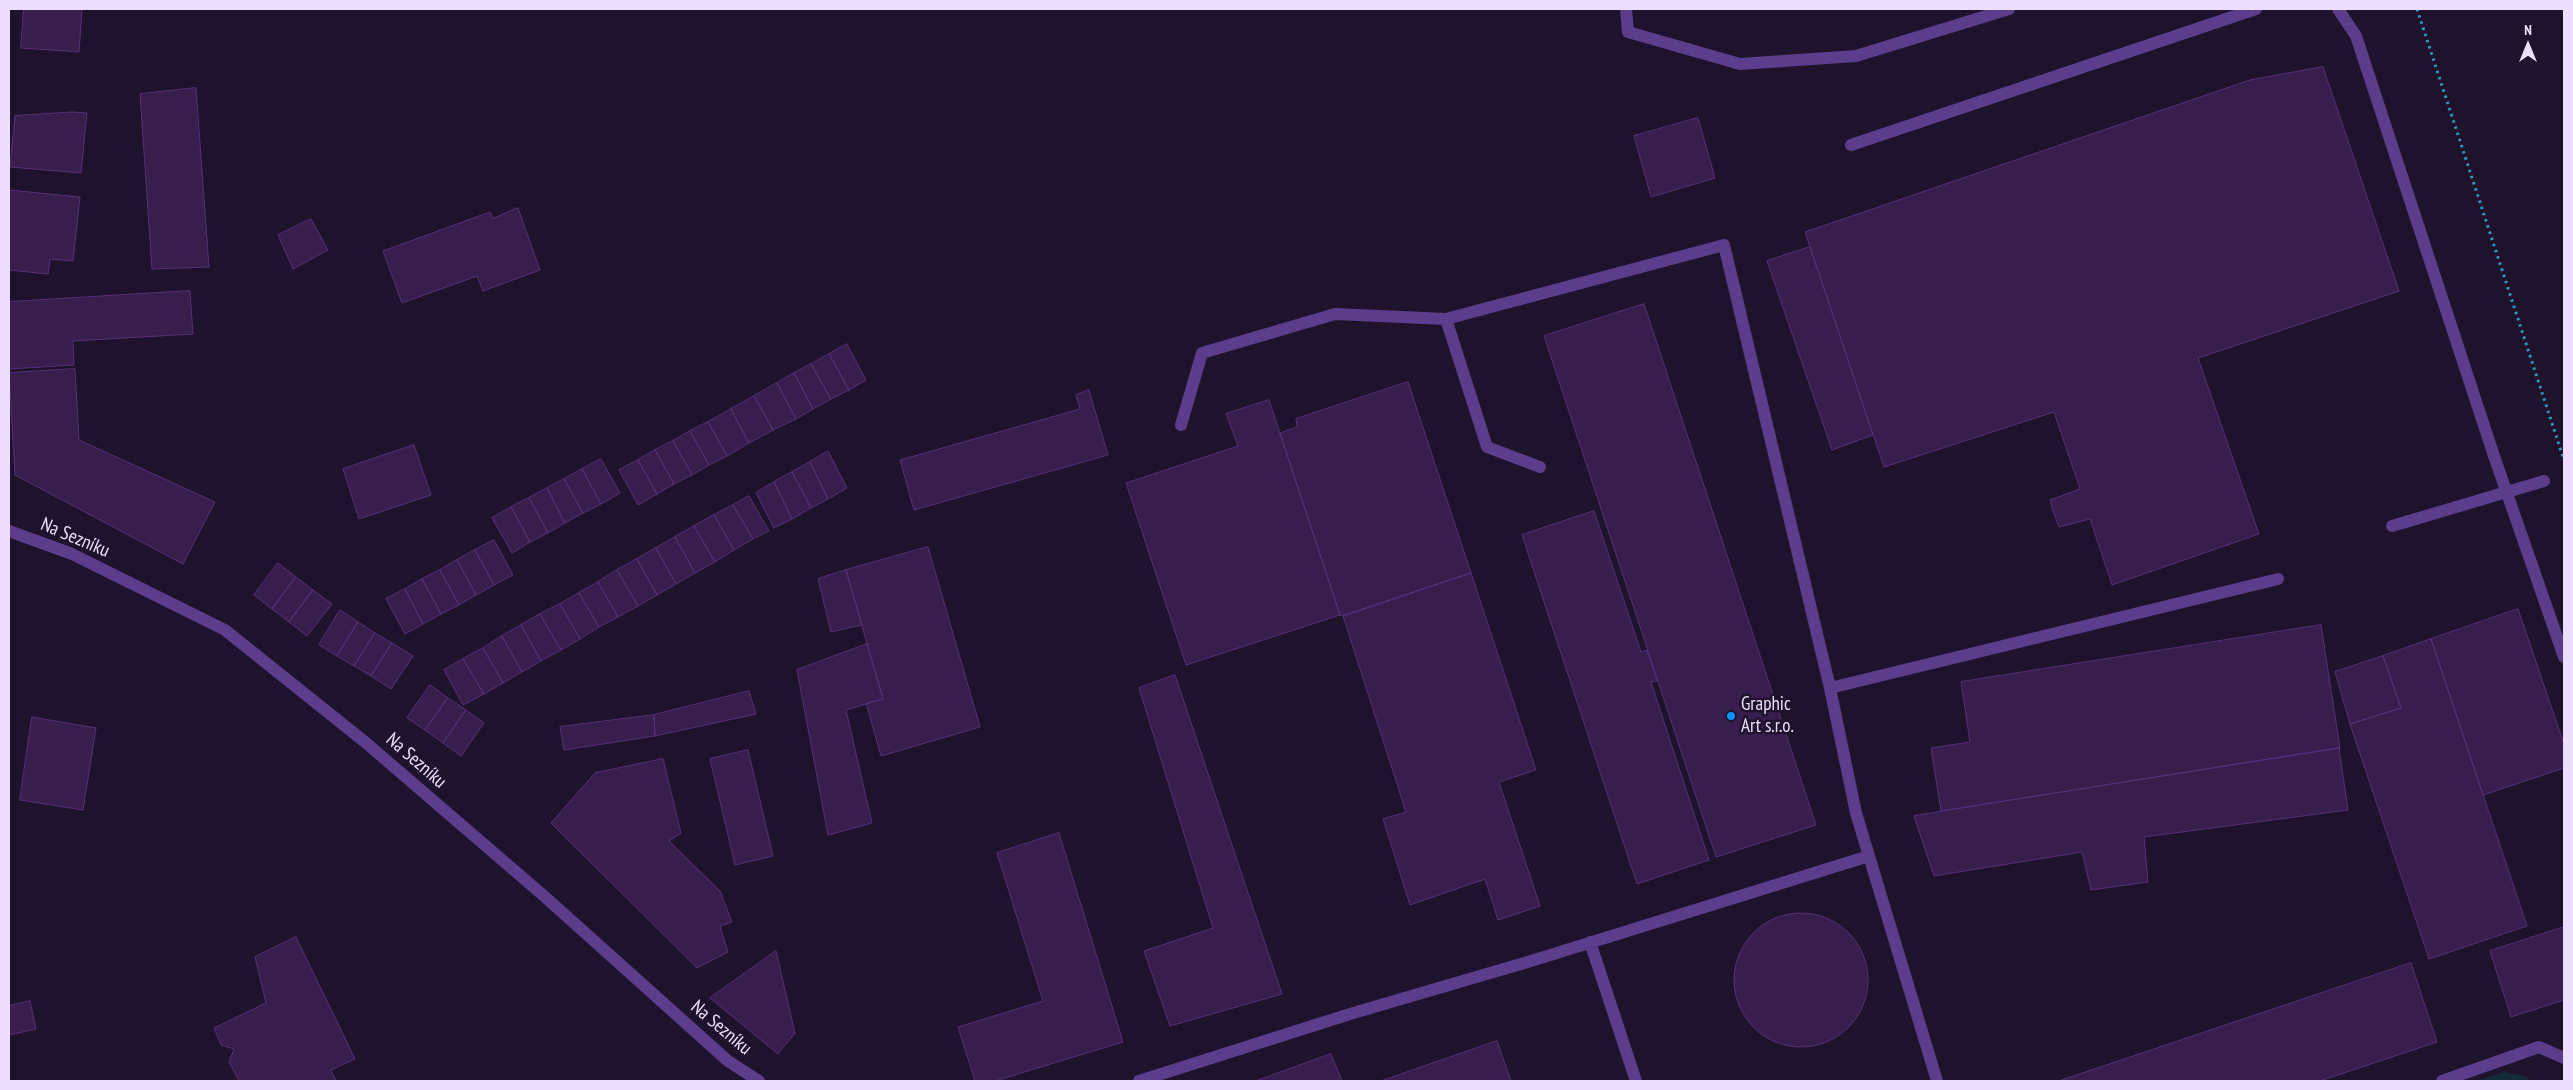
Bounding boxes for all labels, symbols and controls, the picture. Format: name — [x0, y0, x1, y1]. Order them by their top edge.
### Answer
north arrow — [2503, 20, 2553, 70]
text: N — [2524, 21, 2532, 39]
street label: Na Sezníku — [37, 513, 113, 563]
place label: Graphic Art s.r.o. — [1741, 694, 1794, 738]
marker: Graphic Art s.r.o. — [1725, 710, 1737, 722]
street label: Na Sezníku — [381, 729, 451, 793]
street label: Na Sezníku — [686, 996, 756, 1060]

